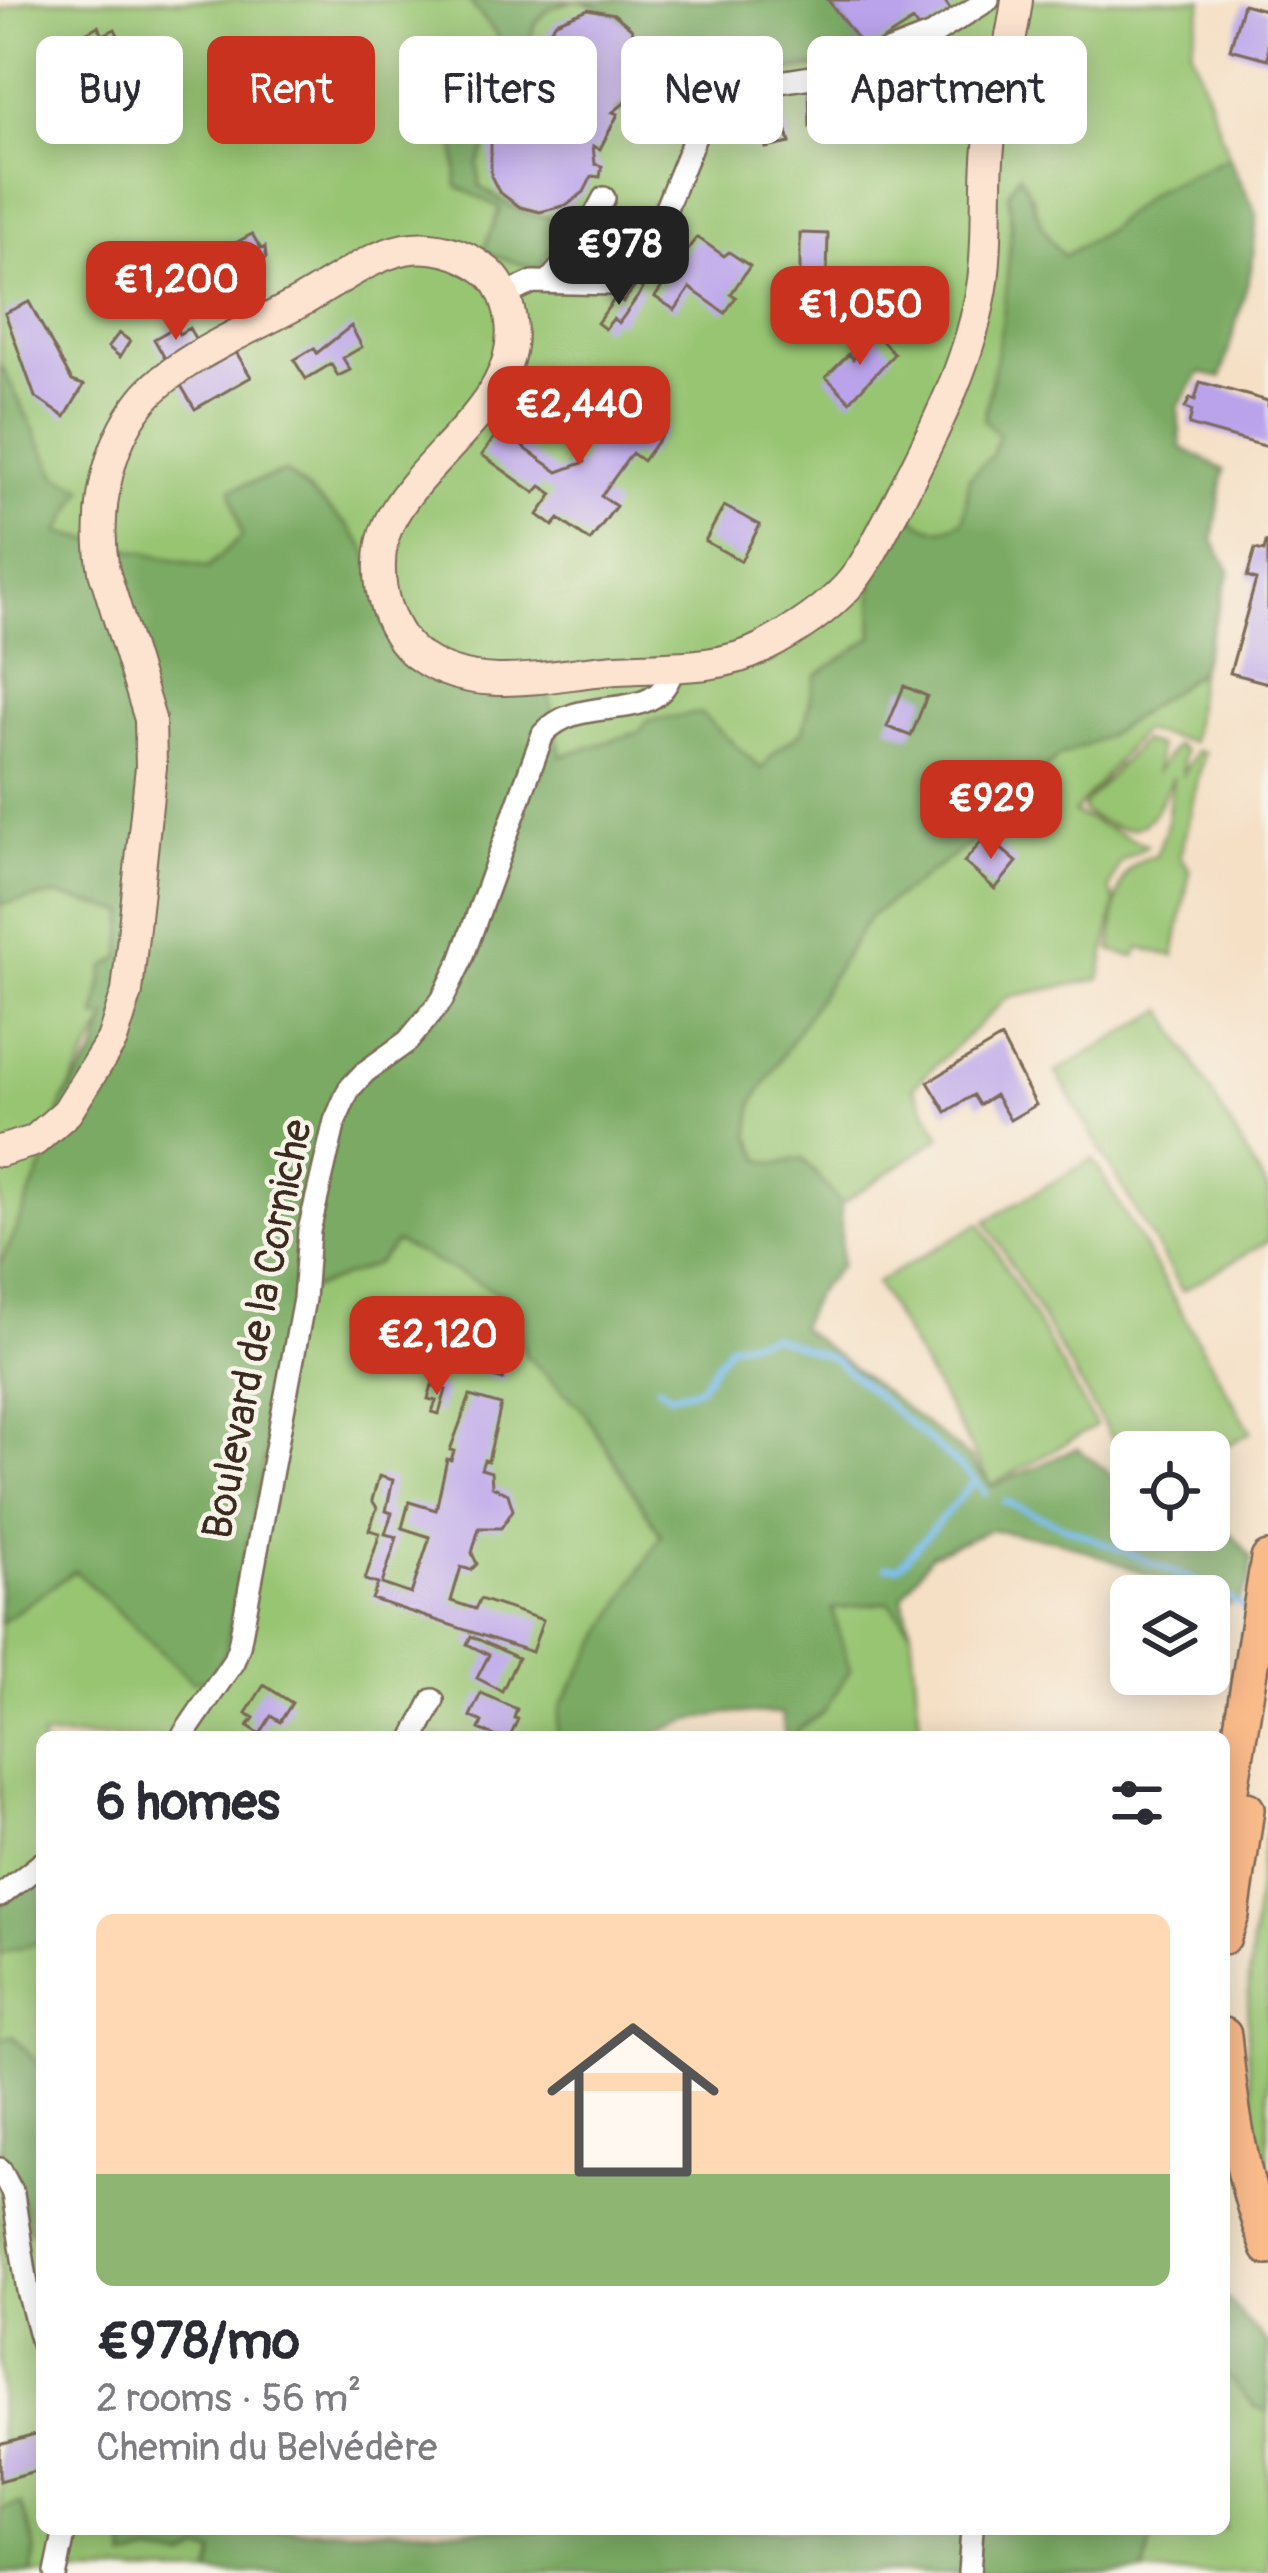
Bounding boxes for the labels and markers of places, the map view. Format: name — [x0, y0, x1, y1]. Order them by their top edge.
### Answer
pin: €978 — [548, 206, 690, 308]
pin: €1,200 — [78, 241, 274, 343]
pin: €1,050 — [762, 266, 958, 368]
pin: €2,440 — [481, 366, 677, 468]
pin: €929 — [920, 760, 1062, 862]
pin: €2,120 — [339, 1296, 535, 1398]

